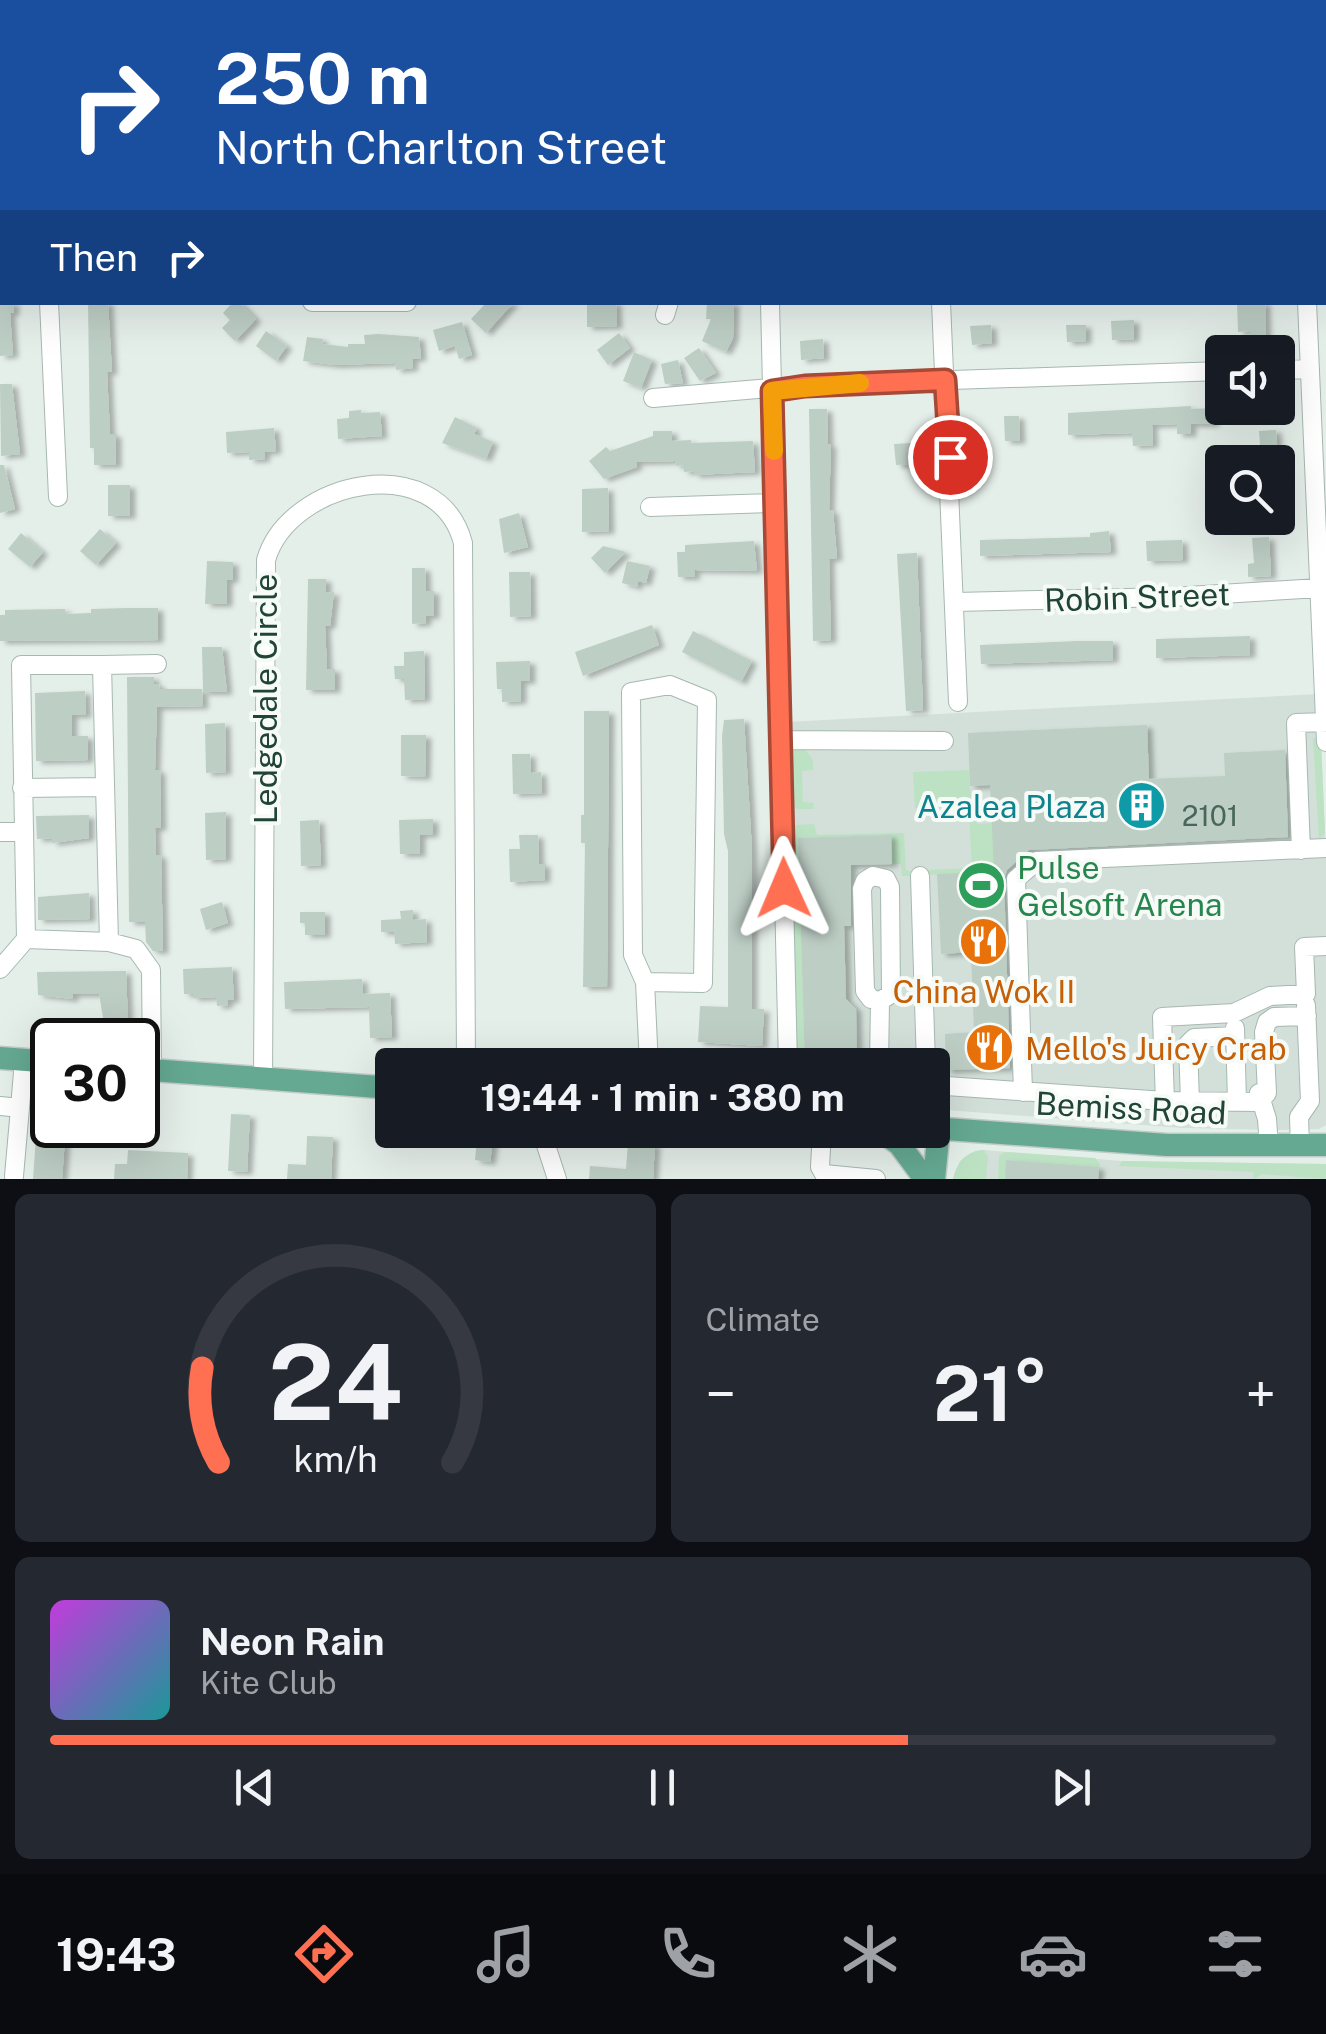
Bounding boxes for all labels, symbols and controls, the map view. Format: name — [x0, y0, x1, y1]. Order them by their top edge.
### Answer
text: 250 m — [215, 37, 430, 120]
icon: right — [50, 40, 180, 170]
text: North Charlton Street — [215, 121, 667, 174]
icon: right — [158, 230, 213, 285]
text: Then — [50, 235, 138, 280]
map controls — [1205, 335, 1295, 535]
button: sound — [1205, 335, 1295, 425]
pin — [908, 415, 993, 500]
icon: arrive — [923, 430, 978, 485]
button: search — [1205, 445, 1295, 535]
street label: Ledgedale Circle — [247, 574, 284, 824]
street label: Robin Street — [1043, 575, 1231, 619]
building icon: Azalea Plaza — [1115, 780, 1167, 832]
place label: Azalea Plaza — [917, 788, 1106, 825]
house number: 2101 — [1182, 799, 1238, 832]
position arrow — [732, 836, 836, 940]
place label: Pulse Gelsoft Arena — [1017, 849, 1223, 923]
sports icon: Pulse Gelsoft Arena — [956, 859, 1008, 911]
restaurant icon: China Wok II — [958, 915, 1010, 967]
place label: China Wok II — [893, 973, 1075, 1010]
speed limit sign: 30 — [30, 1018, 160, 1148]
restaurant icon: Mello's Juicy Crab — [964, 1022, 1016, 1074]
place label: Mello's Juicy Crab — [1025, 1030, 1287, 1067]
text: 19:44 · 1 min · 380 m — [480, 1075, 845, 1120]
street label: Bemiss Road — [1035, 1085, 1227, 1131]
text: Climate — [706, 1301, 820, 1338]
text: 24 — [268, 1321, 402, 1443]
text: 21° — [933, 1350, 1048, 1438]
text: − — [706, 1362, 736, 1426]
text: + — [1246, 1362, 1276, 1426]
text: km/h — [293, 1438, 377, 1480]
text: Neon Rain — [200, 1619, 384, 1664]
text: Kite Club — [200, 1664, 337, 1701]
icon: previous — [227, 1760, 282, 1815]
icon: pause — [635, 1760, 690, 1815]
icon: next — [1044, 1760, 1099, 1815]
icon: directions — [289, 1919, 359, 1989]
icon: music — [471, 1919, 541, 1989]
icon: phone — [653, 1919, 723, 1989]
icon: climate — [835, 1919, 905, 1989]
icon: car — [1018, 1919, 1088, 1989]
icon: filters — [1200, 1919, 1270, 1989]
text: 19:43 — [56, 1928, 176, 1981]

